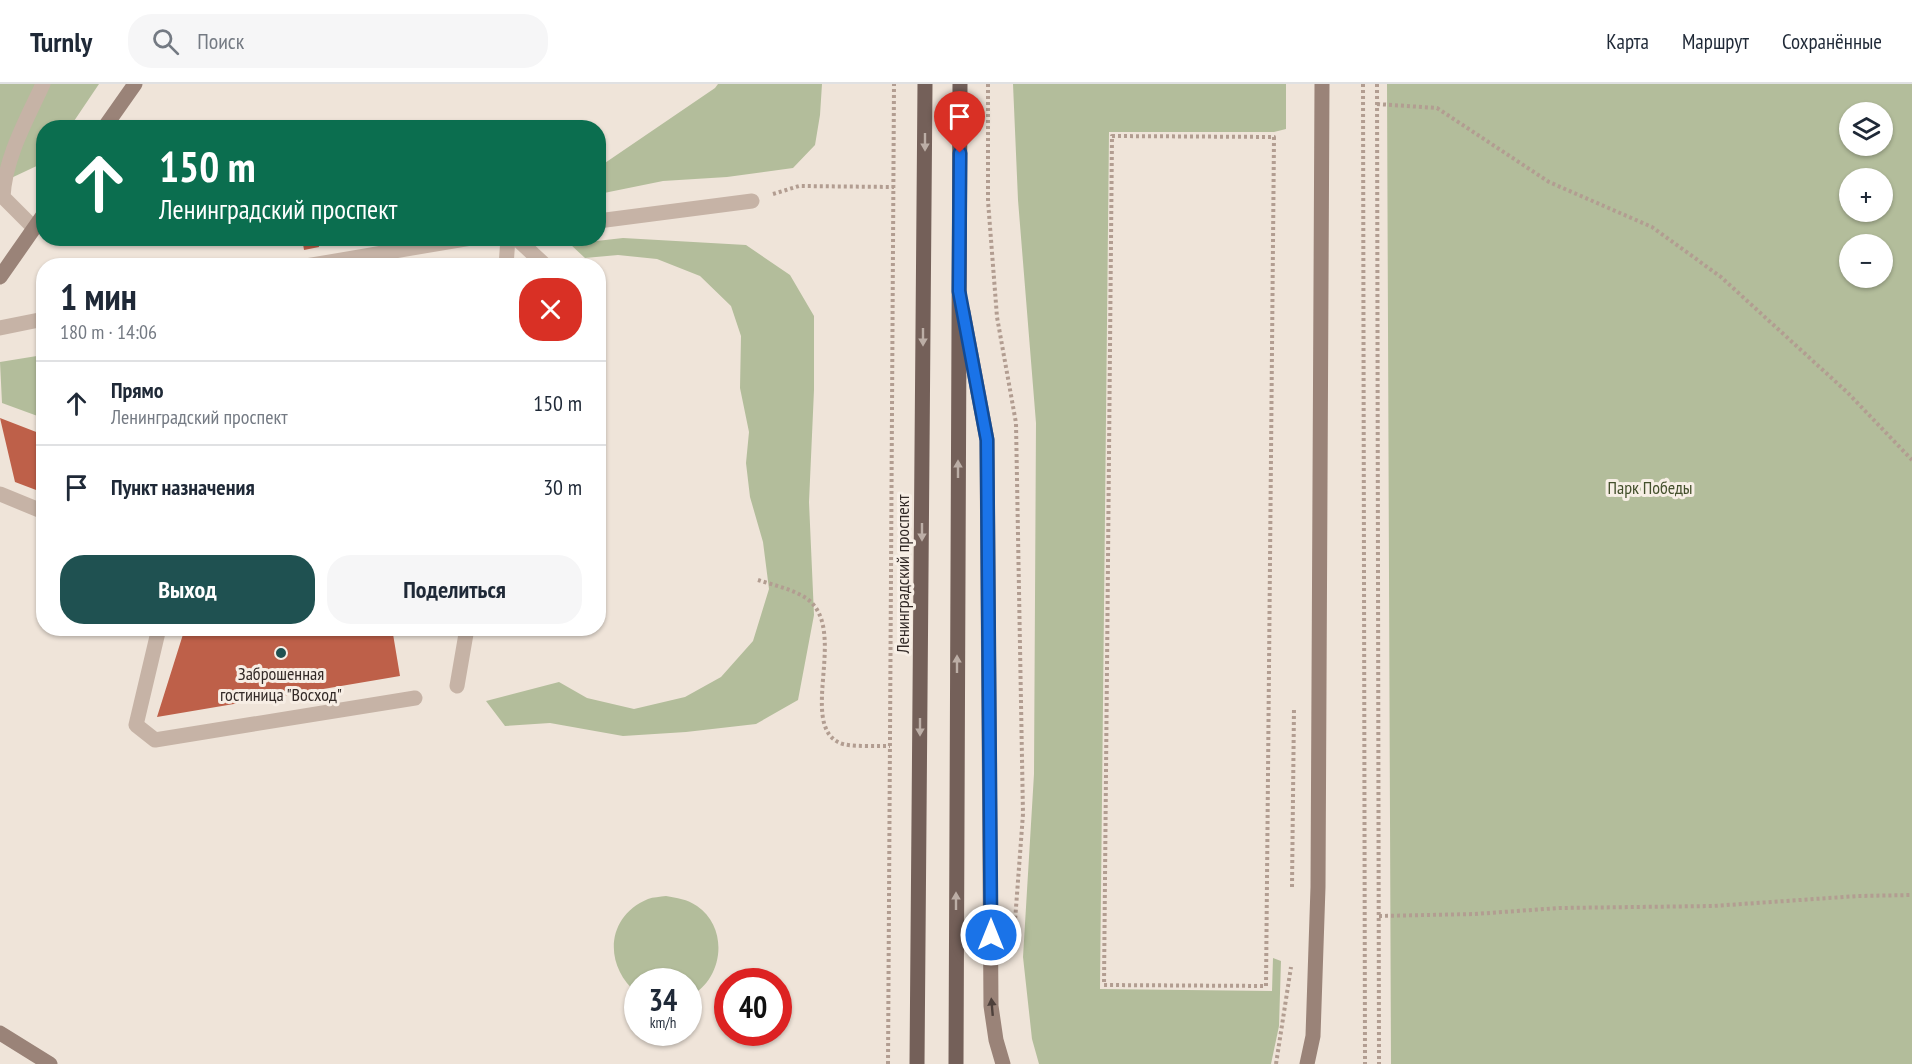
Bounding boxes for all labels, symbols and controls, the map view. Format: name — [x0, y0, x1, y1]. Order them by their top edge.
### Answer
search box — [128, 14, 548, 68]
text: Turnly — [30, 23, 92, 60]
icon: search — [149, 25, 182, 58]
text: Поиск — [197, 27, 244, 55]
text: Карта — [1606, 28, 1649, 55]
text: Маршрут — [1682, 28, 1749, 55]
text: Сохранённые — [1782, 28, 1882, 55]
pin — [934, 91, 985, 153]
icon: arrive — [943, 100, 976, 133]
map controls — [1839, 102, 1893, 288]
button: layers — [1839, 102, 1893, 156]
one-way arrow — [920, 133, 929, 152]
text: 150 m — [159, 139, 256, 194]
icon: ahead — [60, 144, 138, 222]
button: + — [1839, 168, 1893, 222]
text: Ленинградский проспект — [159, 192, 397, 226]
button: − — [1839, 234, 1893, 288]
text: 1 мин — [60, 273, 137, 320]
button: close — [519, 278, 582, 341]
text: 180 m · 14:06 — [60, 319, 157, 345]
one-way arrow — [918, 328, 928, 347]
text: Прямо — [111, 376, 164, 404]
icon: ahead — [60, 387, 93, 420]
text: 150 m — [533, 389, 582, 417]
text: Ленинградский проспект — [111, 404, 288, 430]
one-way arrow — [953, 459, 963, 478]
icon: arrive — [60, 471, 93, 504]
text: Пункт назначения — [111, 473, 255, 501]
text: 30 m — [543, 473, 582, 501]
park label: Парк Победы — [1607, 476, 1693, 499]
street label: Ленинградский проспект — [891, 494, 914, 654]
one-way arrow — [917, 523, 926, 542]
button: Выход — [60, 555, 315, 624]
button: Поделиться — [327, 555, 582, 624]
marker: Заброшенная гостиница "Восход" — [274, 646, 288, 660]
one-way arrow — [953, 654, 962, 673]
place label: Заброшенная гостиница "Восход" — [220, 662, 342, 706]
one-way arrow — [915, 718, 925, 737]
one-way arrow — [951, 891, 961, 910]
position arrow — [959, 903, 1023, 967]
speed limit sign: 40 — [714, 968, 792, 1046]
text: 34 — [649, 980, 677, 1019]
one-way arrow — [987, 997, 997, 1016]
text: km/h — [650, 1013, 676, 1032]

